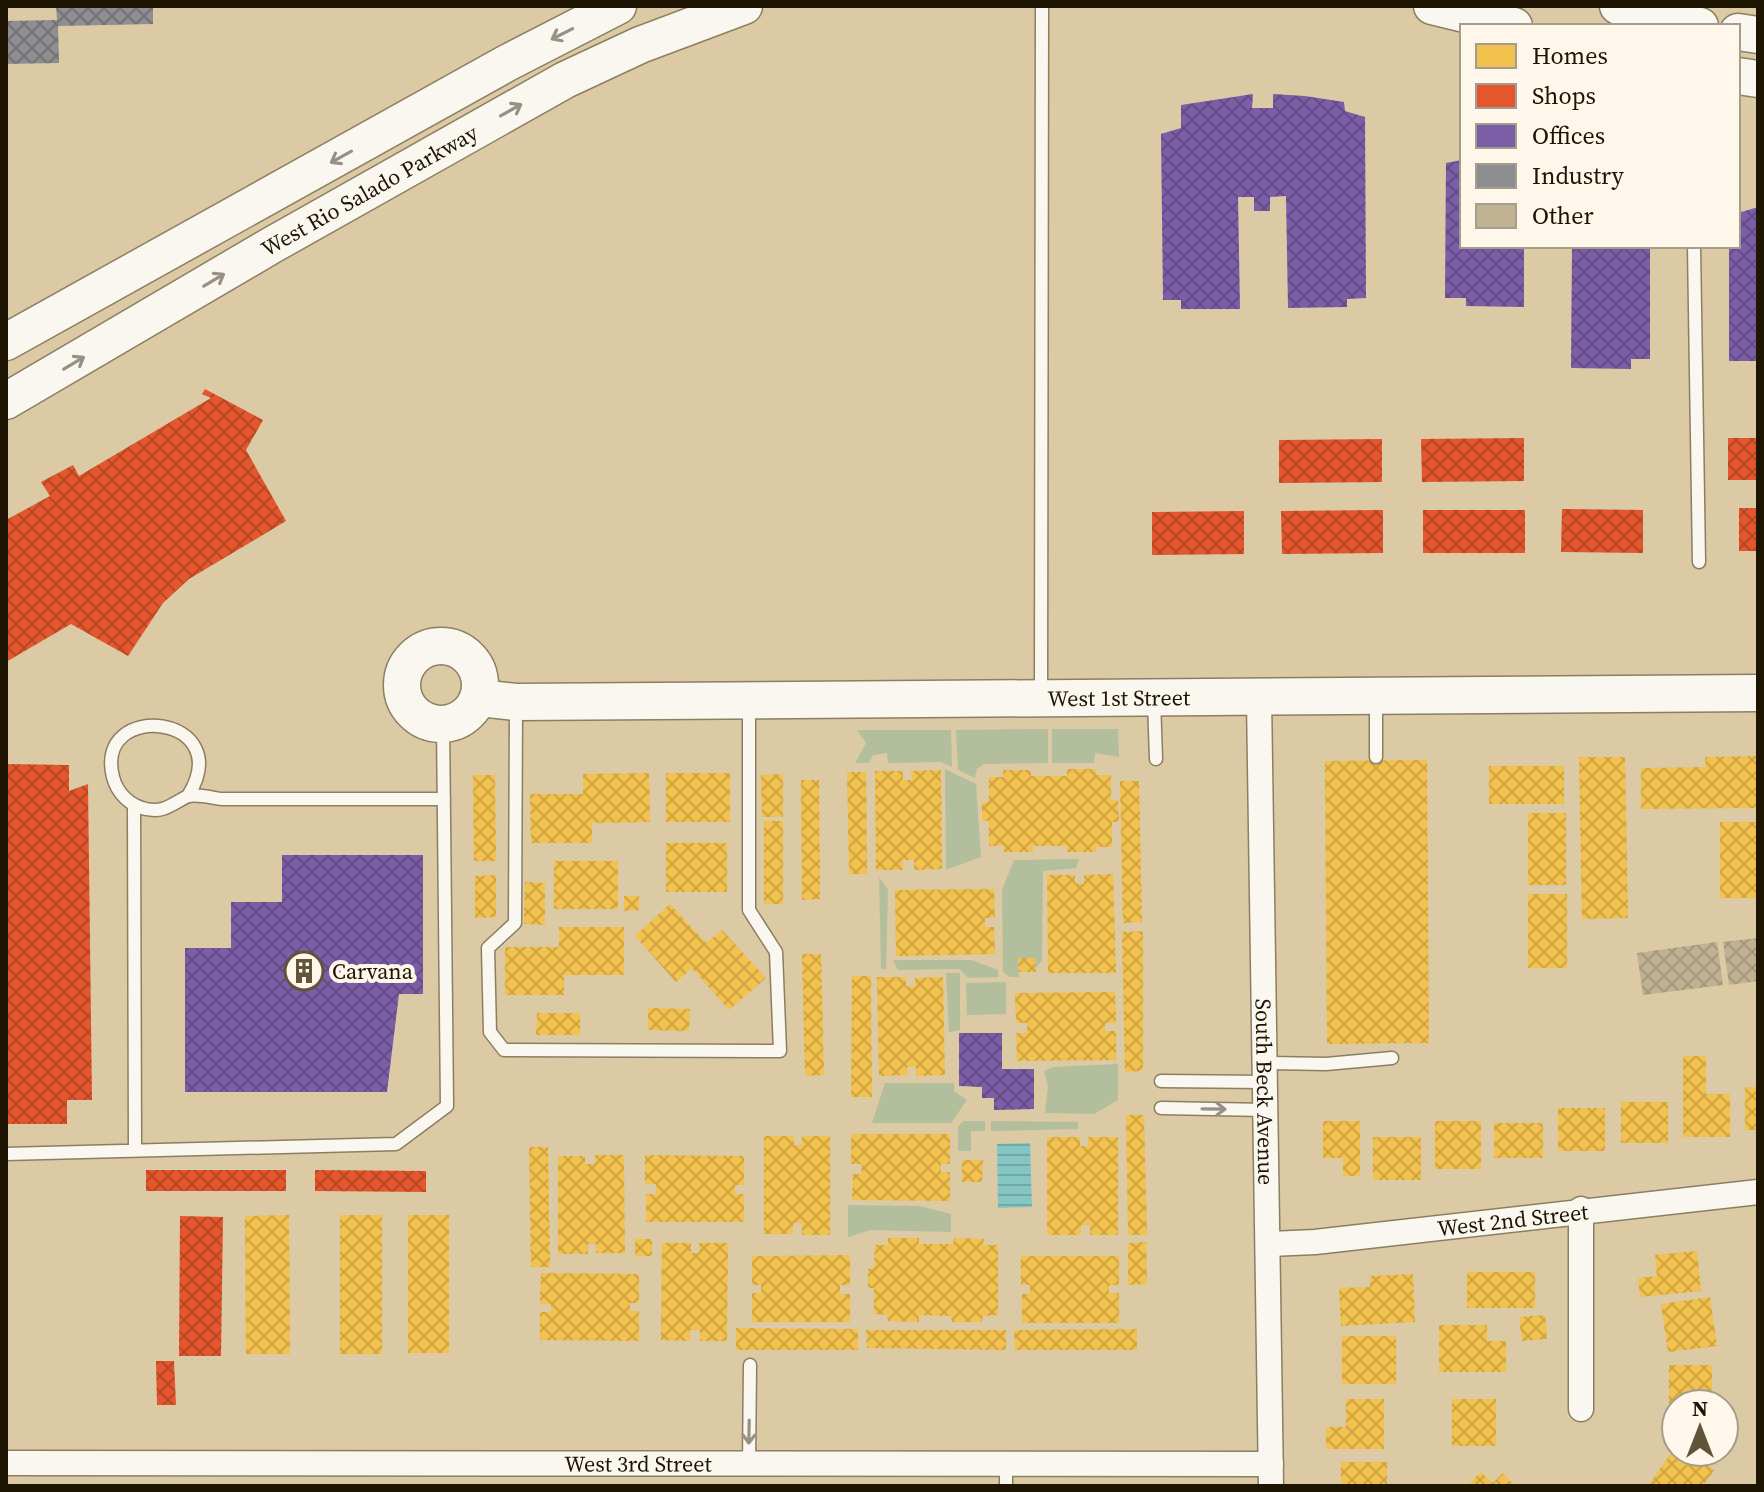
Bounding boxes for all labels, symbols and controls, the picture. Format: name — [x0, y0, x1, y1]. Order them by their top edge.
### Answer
legend — [1460, 24, 1740, 248]
one-way arrow — [551, 26, 575, 42]
text: Homes — [1532, 39, 1608, 72]
text: Shops — [1532, 79, 1596, 112]
one-way arrow — [499, 102, 522, 118]
street label: West Rio Salado Parkway — [255, 117, 484, 263]
text: Offices — [1532, 119, 1605, 152]
one-way arrow — [329, 150, 353, 165]
text: Industry — [1532, 159, 1624, 192]
text: Other — [1532, 199, 1594, 232]
one-way arrow — [202, 272, 225, 288]
one-way arrow — [62, 355, 85, 371]
street label: West 1st Street — [1047, 682, 1191, 713]
building icon: Carvana — [283, 950, 325, 992]
place label: Carvana — [332, 956, 414, 986]
street label: South Beck Avenue — [1249, 998, 1281, 1185]
one-way arrow — [1200, 1101, 1227, 1117]
street label: West 2nd Street — [1436, 1196, 1591, 1243]
north arrow — [1660, 1388, 1740, 1468]
text: N — [1692, 1393, 1708, 1423]
one-way arrow — [742, 1418, 757, 1445]
street label: West 3rd Street — [564, 1448, 713, 1479]

